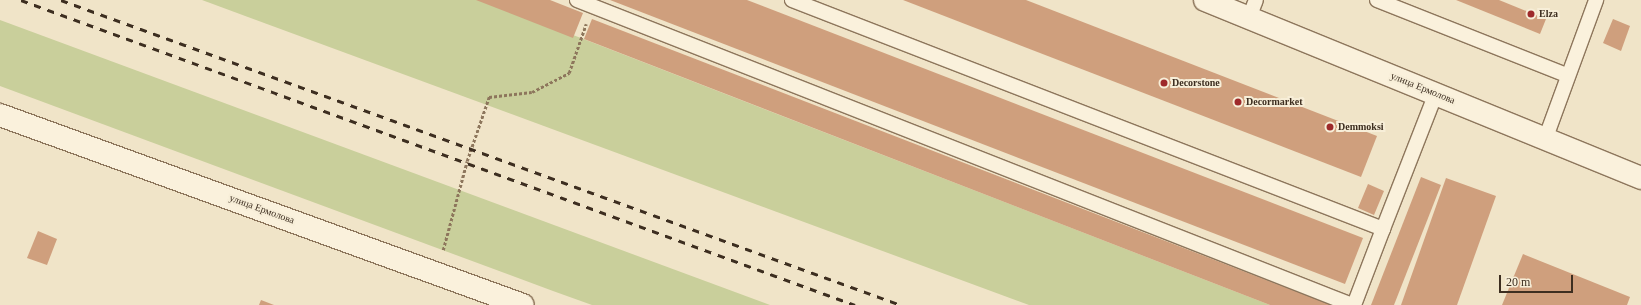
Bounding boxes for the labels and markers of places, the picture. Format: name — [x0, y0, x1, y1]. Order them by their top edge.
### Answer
place label: Elza — [1539, 8, 1558, 20]
marker: Elza — [1526, 9, 1536, 19]
place label: Decorstone — [1172, 77, 1220, 89]
marker: Decorstone — [1159, 78, 1169, 88]
place label: Decormarket — [1246, 96, 1303, 108]
marker: Decormarket — [1233, 97, 1243, 107]
place label: Demmoksi — [1338, 121, 1384, 133]
marker: Demmoksi — [1325, 122, 1335, 132]

